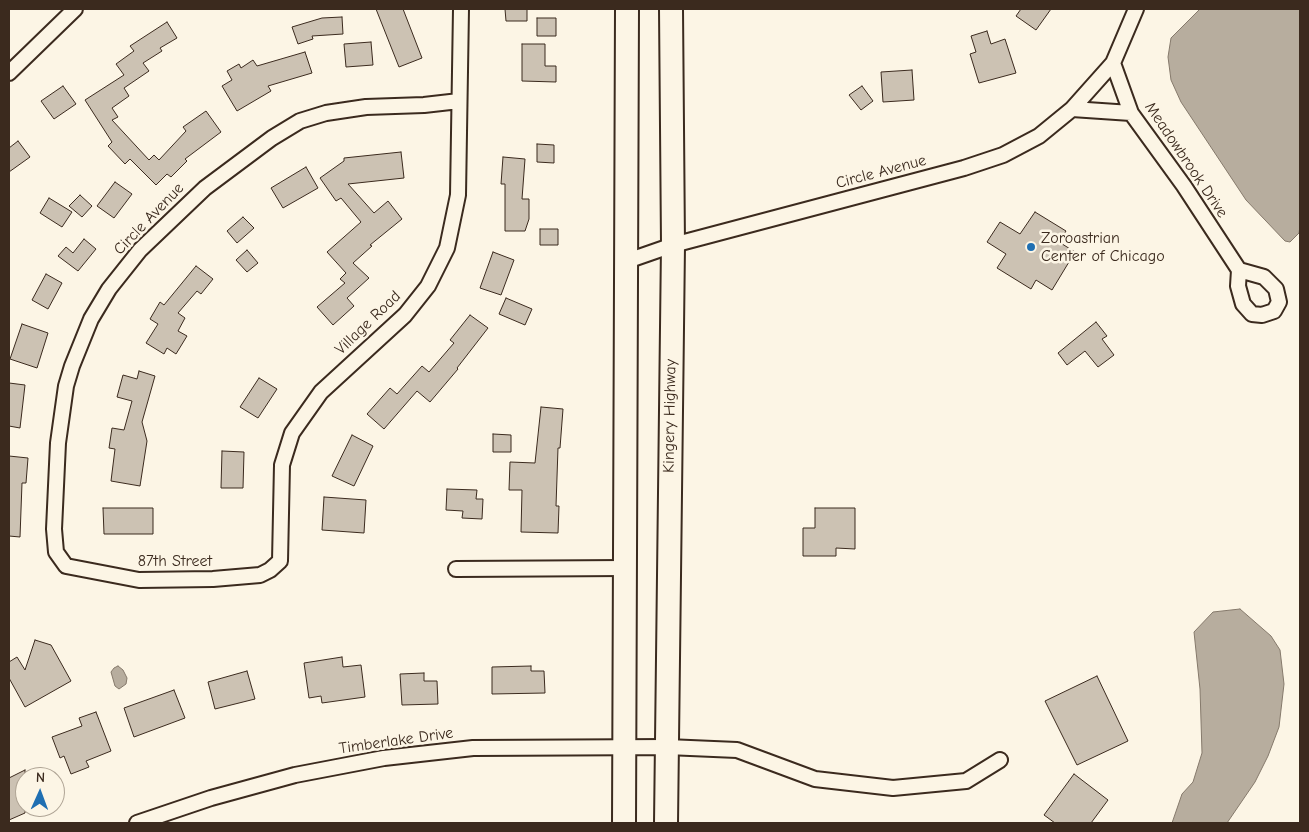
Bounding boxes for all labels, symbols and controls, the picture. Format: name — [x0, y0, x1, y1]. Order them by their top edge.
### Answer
street label: Meadowbrook Drive — [1140, 99, 1232, 221]
street label: Circle Avenue — [834, 151, 928, 193]
street label: Circle Avenue — [110, 179, 188, 259]
place label: Zoroastrian Center of Chicago — [1041, 228, 1165, 266]
marker: Zoroastrian Center of Chicago — [1025, 241, 1037, 253]
street label: Village Road — [331, 287, 405, 359]
street label: Kingery Highway — [659, 359, 681, 473]
street label: 87th Street — [138, 551, 212, 571]
street label: Timberlake Drive — [338, 723, 454, 759]
north arrow — [15, 767, 65, 817]
text: N — [36, 769, 45, 786]

